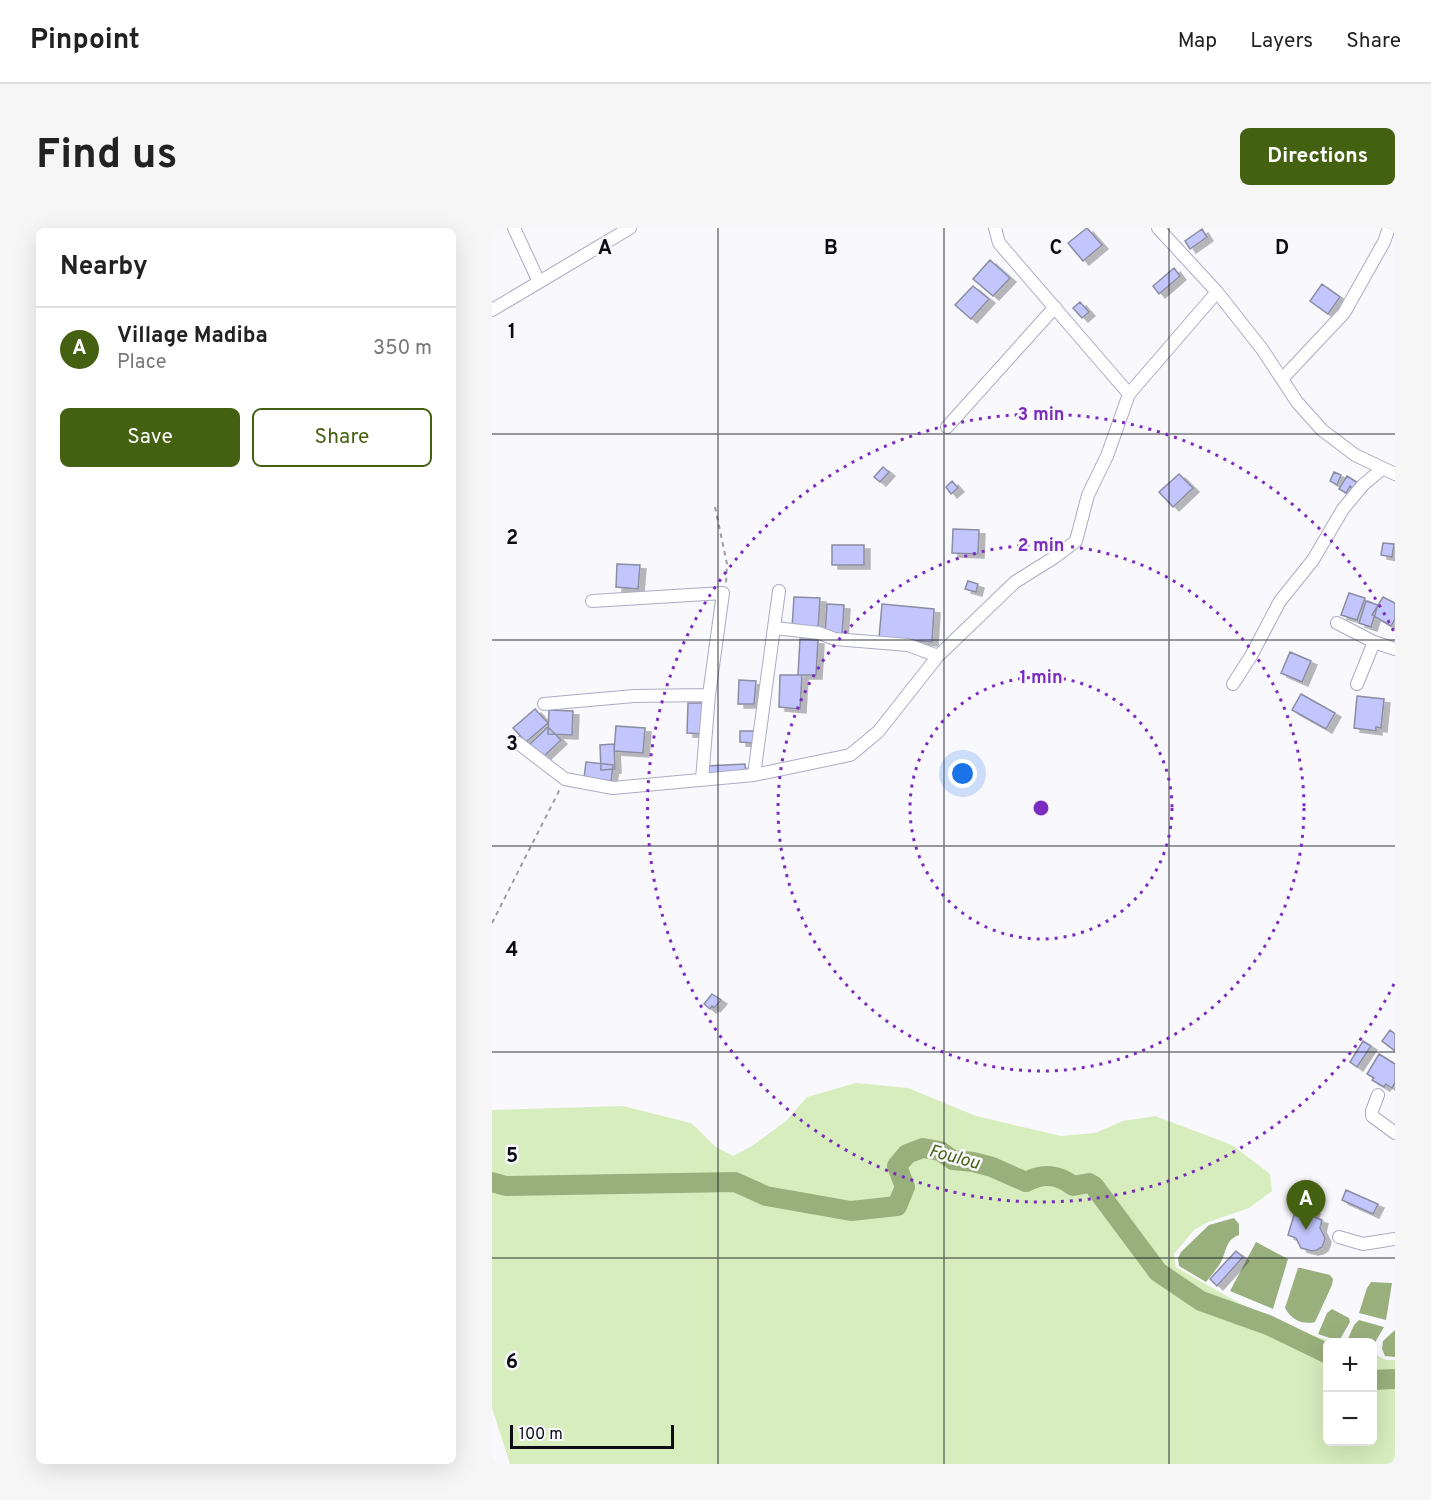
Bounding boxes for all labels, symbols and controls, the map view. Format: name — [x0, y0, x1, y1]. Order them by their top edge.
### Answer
text: Pinpoint — [30, 23, 140, 59]
text: Map — [1178, 28, 1217, 55]
text: Layers — [1250, 28, 1313, 55]
text: Share — [1346, 28, 1401, 55]
button: Directions — [1240, 128, 1395, 185]
text: Find us — [36, 130, 177, 183]
text: A — [598, 236, 612, 262]
text: B — [824, 236, 838, 262]
text: C — [1050, 236, 1062, 262]
text: D — [1275, 236, 1289, 262]
text: Nearby — [60, 251, 148, 284]
text: 1 — [508, 320, 516, 346]
text: Village Madiba — [117, 323, 268, 350]
text: A — [72, 336, 87, 362]
text: 350 m — [373, 336, 432, 362]
text: Place — [117, 350, 167, 376]
text: 3 min — [1018, 404, 1064, 427]
button: Save — [60, 408, 240, 467]
button: Share — [252, 408, 432, 467]
text: 2 — [506, 526, 518, 552]
text: 2 min — [1017, 535, 1065, 558]
text: 1 min — [1019, 667, 1063, 690]
text: 3 — [506, 732, 518, 758]
your location — [948, 759, 977, 788]
centre of rings — [1031, 798, 1051, 818]
text: 4 — [506, 938, 518, 964]
water label: Foulou — [926, 1140, 982, 1176]
text: 5 — [506, 1144, 518, 1170]
pin: A — [1286, 1180, 1326, 1230]
map controls — [1323, 1338, 1377, 1446]
button: + — [1323, 1338, 1377, 1392]
text: 6 — [506, 1350, 518, 1376]
button: − — [1323, 1392, 1377, 1446]
scale bar — [510, 1422, 674, 1450]
text: 100 m — [519, 1425, 563, 1445]

